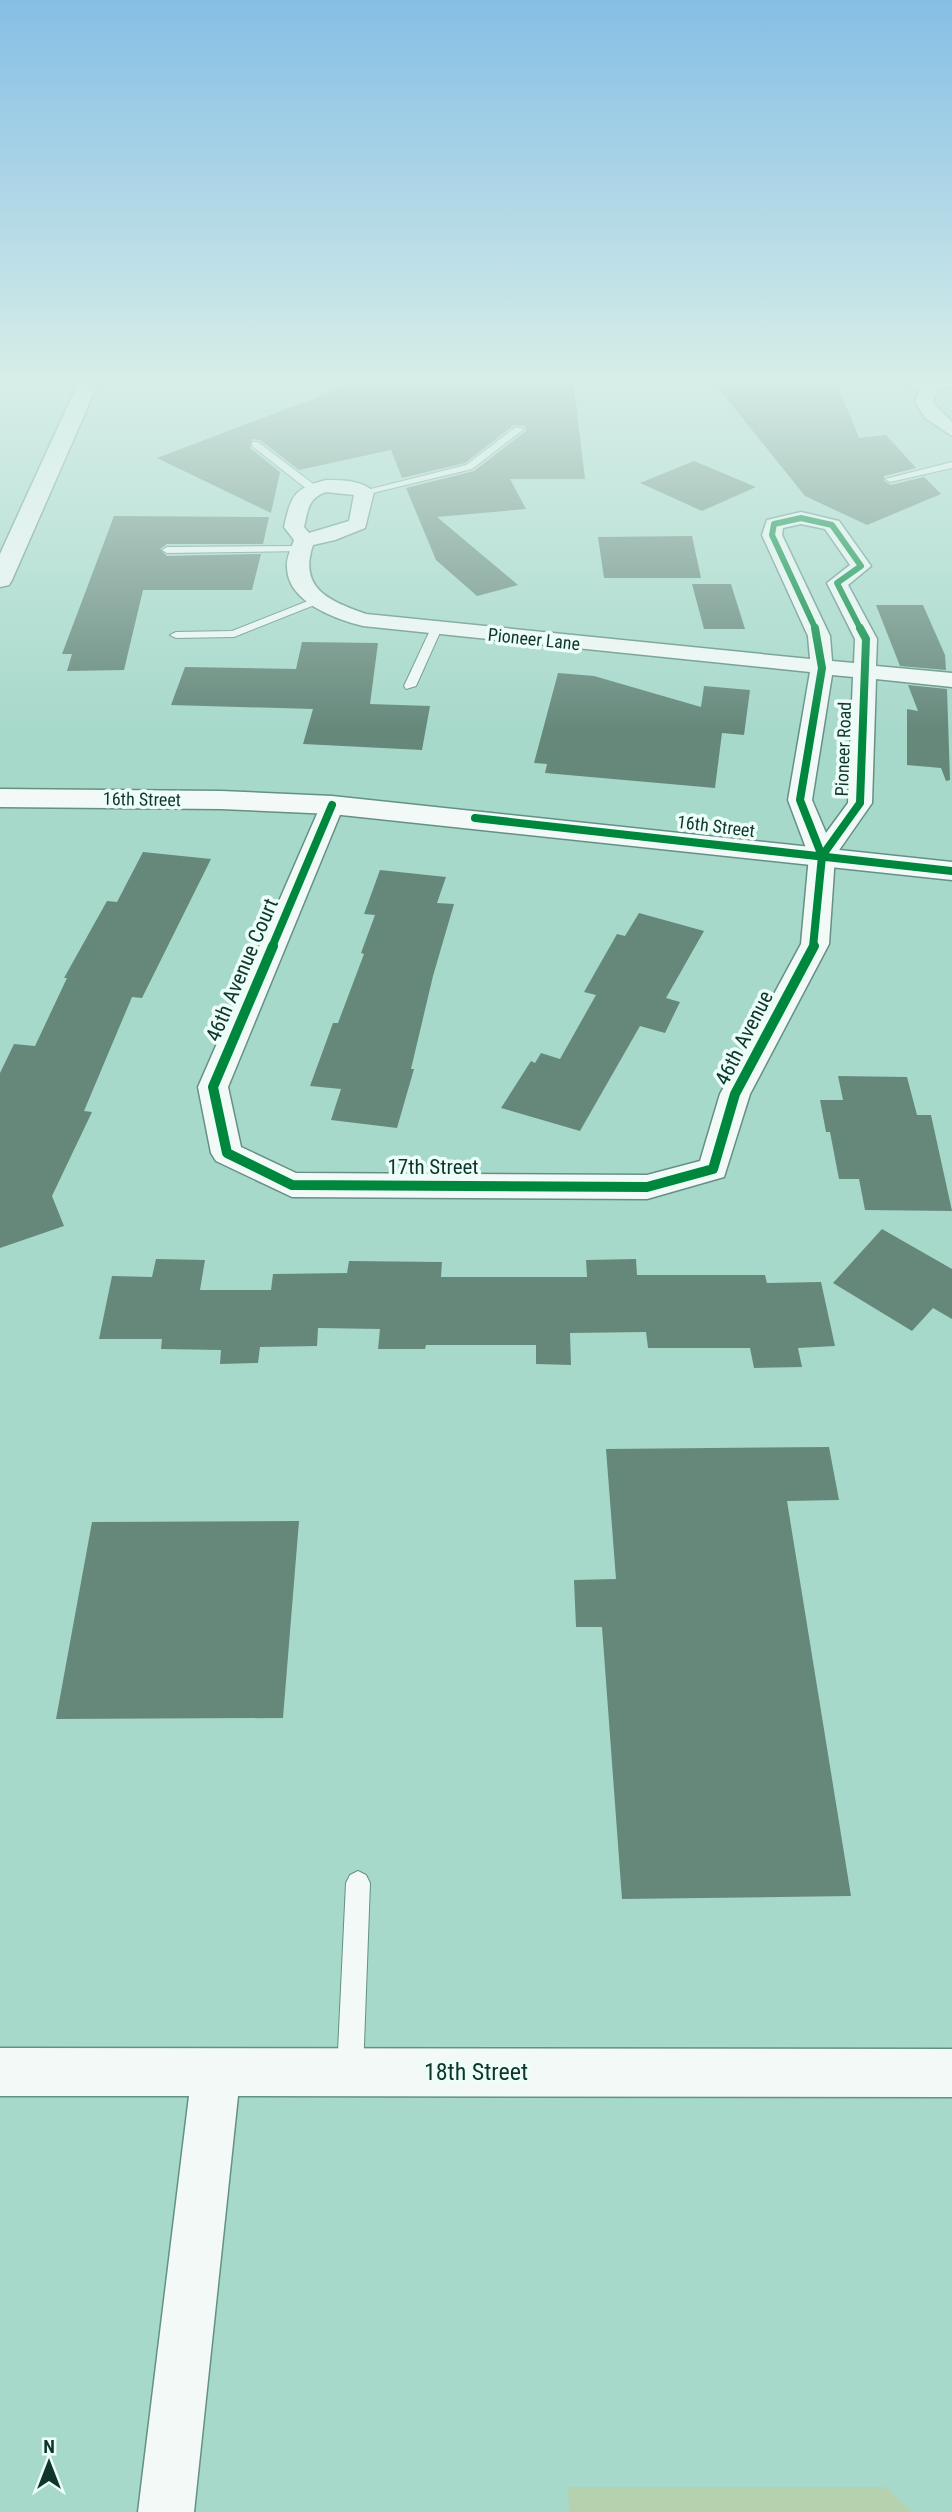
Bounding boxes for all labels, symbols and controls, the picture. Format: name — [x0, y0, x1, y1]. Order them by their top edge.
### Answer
street label: Pioneer Lane — [487, 624, 581, 654]
street label: Pioneer Road — [831, 701, 855, 797]
street label: 16th Street — [103, 788, 181, 810]
street label: 16th Street — [676, 811, 756, 841]
street label: 46th Avenue Court — [201, 895, 283, 1045]
street label: 46th Avenue — [710, 987, 778, 1089]
street label: 17th Street — [387, 1155, 479, 1179]
street label: 18th Street — [424, 2058, 528, 2086]
north arrow — [14, 2428, 84, 2498]
text: N — [43, 2435, 55, 2458]

